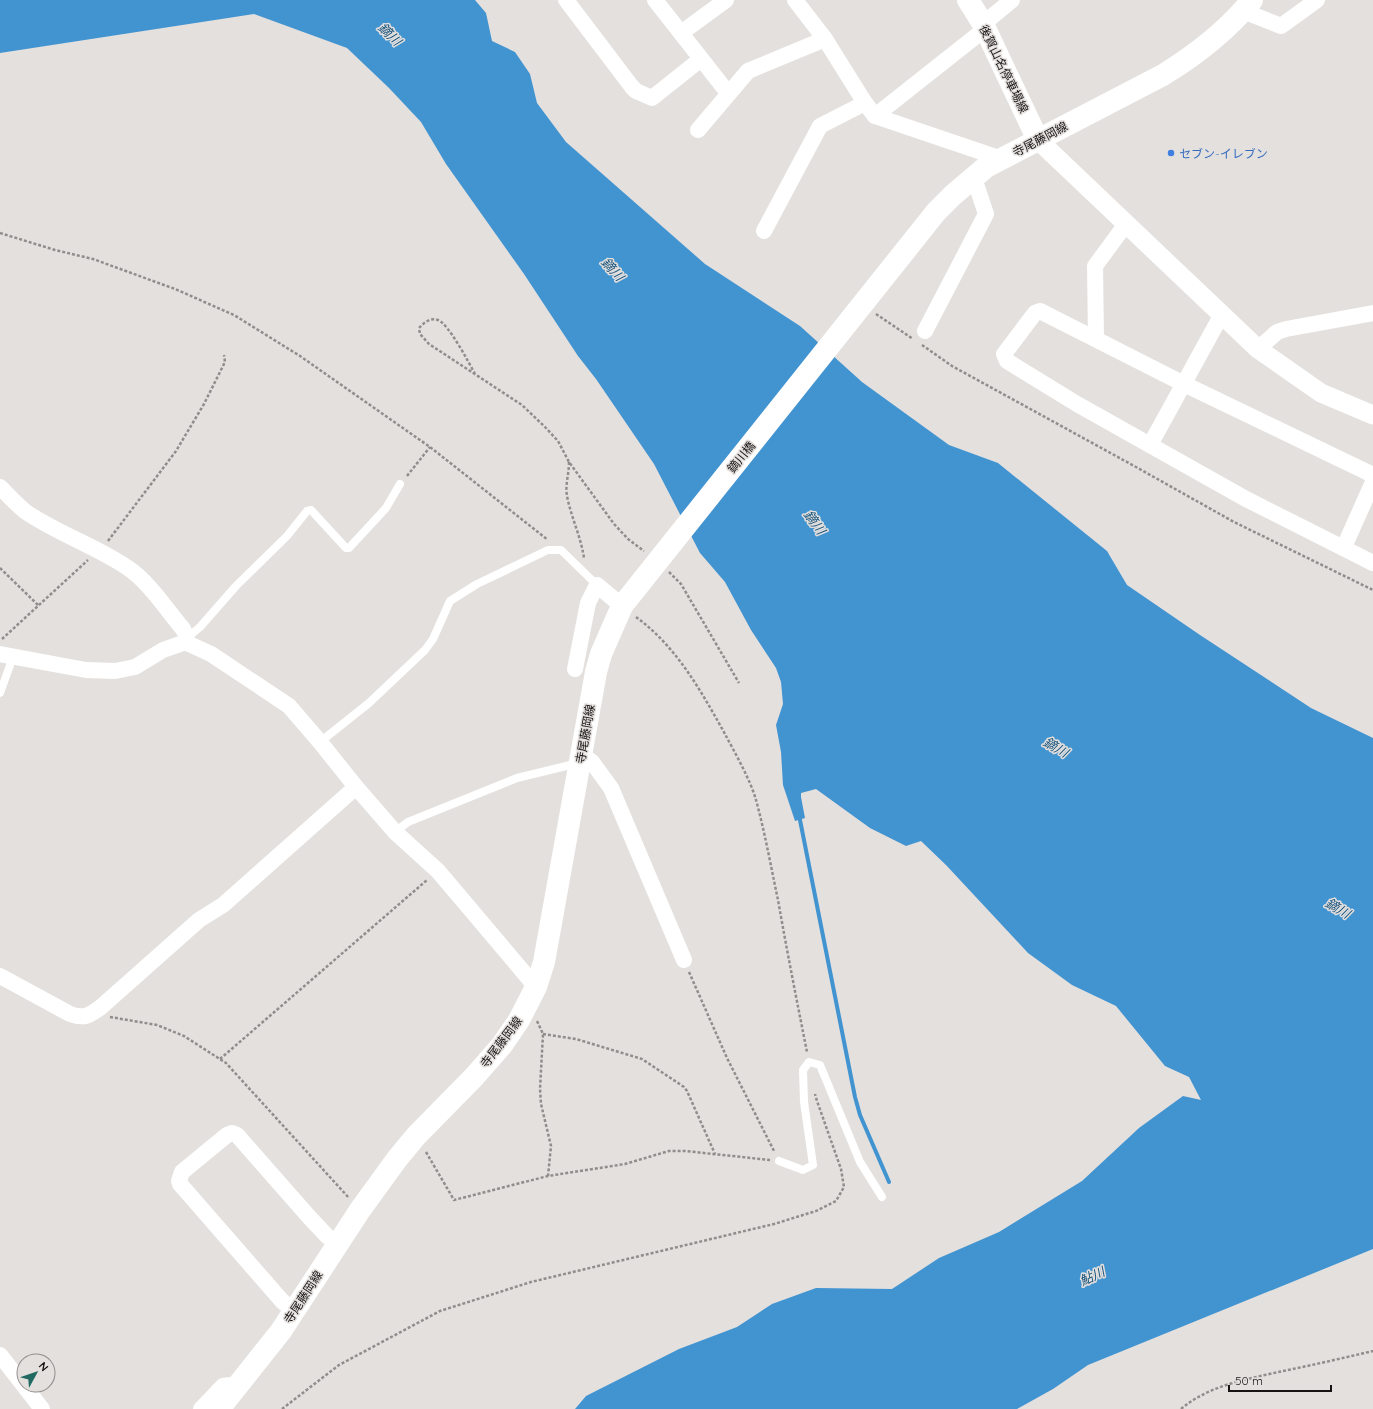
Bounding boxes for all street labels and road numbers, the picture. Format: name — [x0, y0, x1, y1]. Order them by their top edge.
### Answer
street label: 後賀山名停車場線 — [976, 23, 1032, 115]
street label: 寺尾藤岡線 — [1010, 118, 1070, 160]
street label: 鏑川橋 — [724, 438, 758, 476]
street label: 寺尾藤岡線 — [572, 703, 598, 765]
street label: 寺尾藤岡線 — [477, 1014, 525, 1070]
street label: 寺尾藤岡線 — [280, 1268, 326, 1326]

